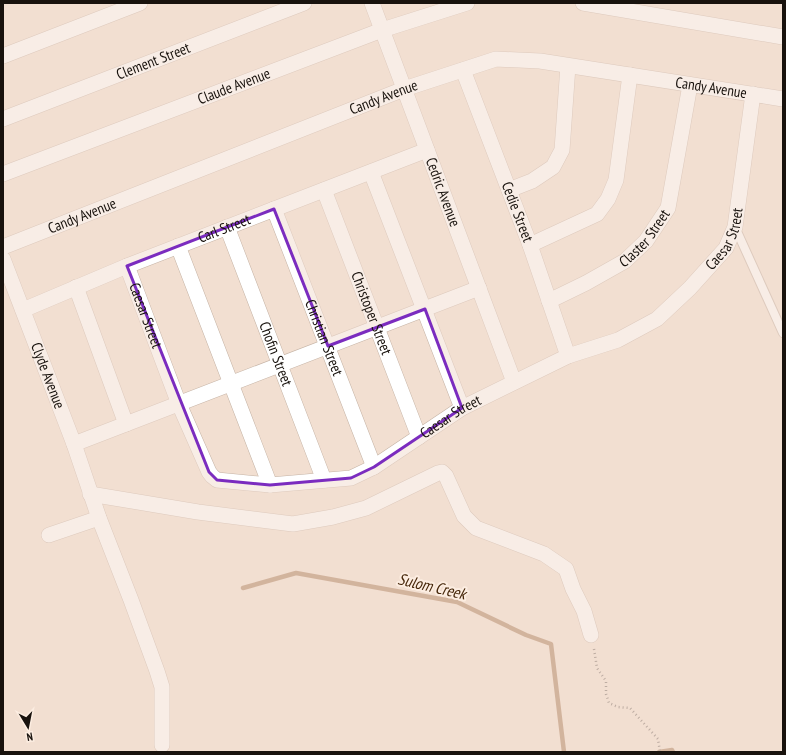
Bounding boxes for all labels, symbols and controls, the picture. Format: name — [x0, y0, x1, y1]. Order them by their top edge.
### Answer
street label: Clement Street — [113, 38, 193, 83]
street label: Claude Avenue — [195, 63, 273, 108]
street label: Candy Avenue — [674, 72, 748, 102]
street label: Candy Avenue — [346, 75, 420, 119]
street label: Cedric Avenue — [422, 155, 465, 229]
street label: Cedie Street — [498, 179, 538, 245]
street label: Candy Avenue — [45, 193, 119, 237]
street label: Claster Street — [616, 205, 674, 271]
street label: Caesar Street — [701, 207, 746, 274]
street label: Carl Street — [195, 209, 253, 247]
street label: Christoper Street — [347, 269, 396, 357]
street label: Caesar Street — [125, 280, 167, 351]
street label: Christian Street — [301, 297, 348, 378]
street label: Chofin Street — [255, 319, 297, 389]
street label: Clyde Avenue — [27, 340, 70, 411]
street label: Caesar Street — [416, 390, 484, 442]
water label: Sulom Creek — [396, 568, 470, 604]
north arrow — [8, 707, 48, 747]
text: N — [26, 729, 34, 744]

